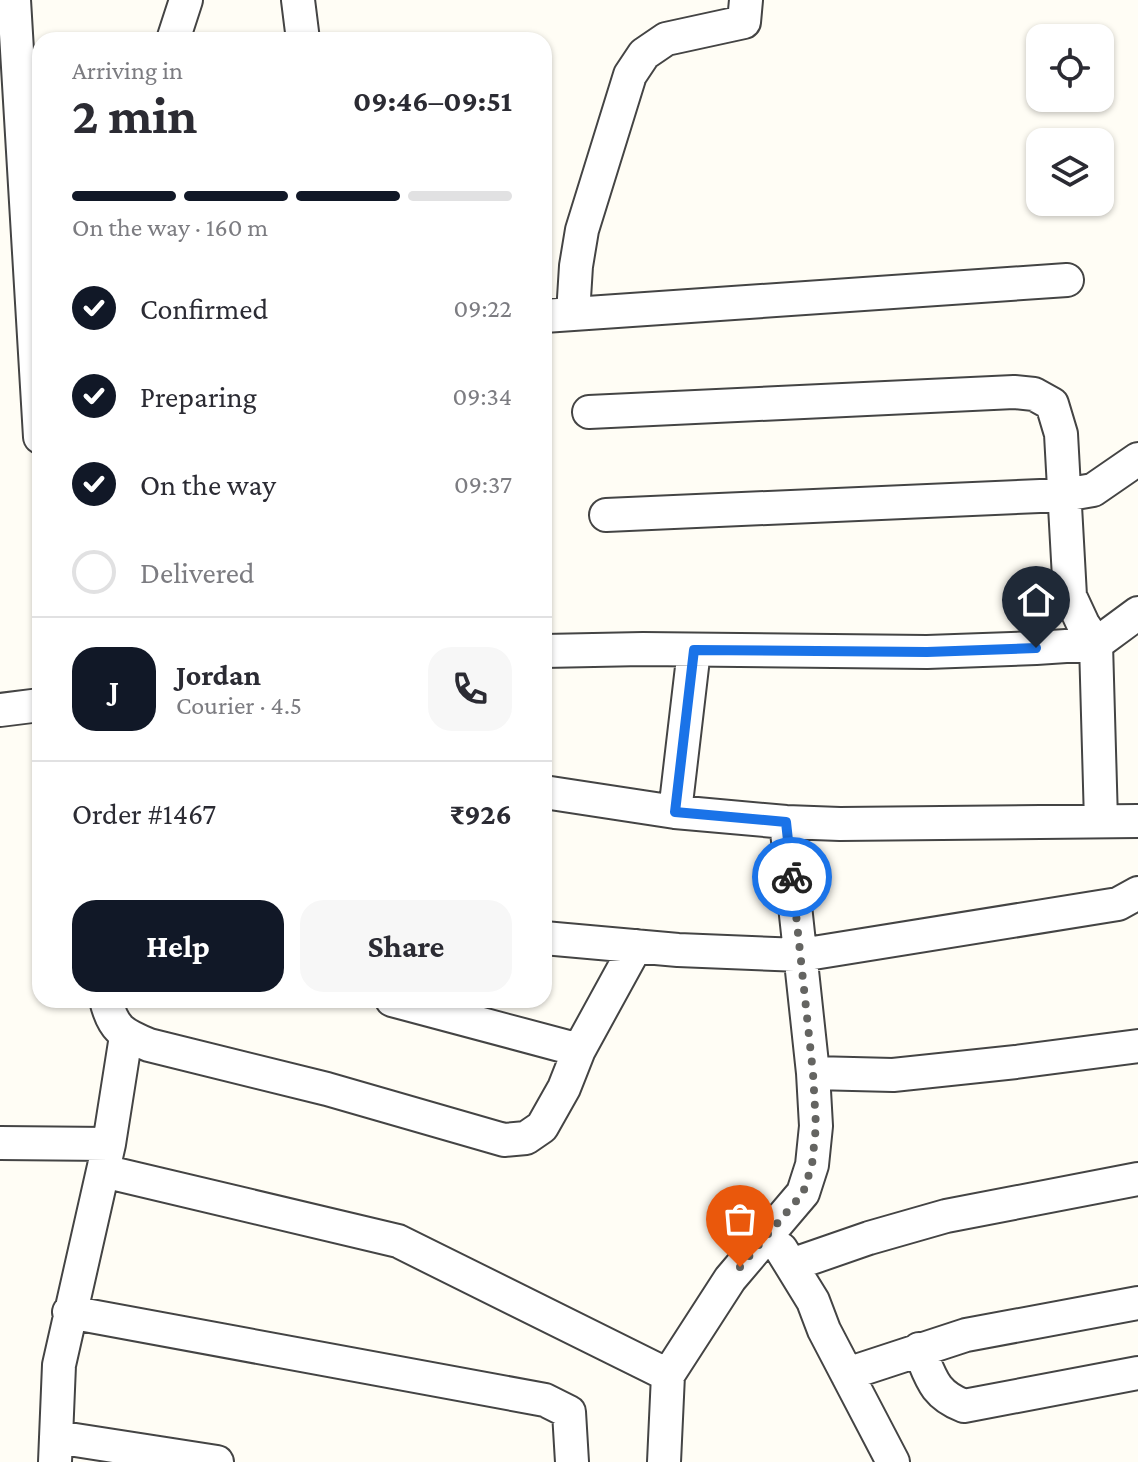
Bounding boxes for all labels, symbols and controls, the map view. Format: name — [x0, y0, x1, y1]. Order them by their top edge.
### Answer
map controls — [1026, 24, 1114, 216]
button: locate — [1026, 24, 1114, 112]
text: Arriving in — [72, 56, 183, 85]
text: 09:46–09:51 — [353, 84, 512, 117]
text: 2 min — [72, 86, 197, 144]
button: layers — [1026, 128, 1114, 216]
text: On the way · 160 m — [72, 213, 268, 242]
icon: check — [72, 286, 116, 330]
text: Confirmed — [140, 292, 268, 325]
text: 09:22 — [454, 294, 512, 323]
icon: check — [72, 374, 116, 418]
text: Preparing — [140, 380, 257, 413]
text: 09:34 — [453, 382, 512, 411]
icon: check — [72, 462, 116, 506]
text: On the way — [140, 468, 276, 501]
text: 09:37 — [454, 470, 512, 499]
text: Delivered — [140, 556, 255, 589]
pin — [1002, 566, 1070, 648]
icon: home — [1014, 578, 1058, 622]
button: phone — [428, 647, 512, 731]
text: Jordan — [176, 658, 261, 691]
text: J — [109, 673, 119, 706]
text: Courier · 4.5 — [176, 691, 302, 720]
text: Order #1467 — [72, 797, 216, 830]
text: ₹926 — [449, 797, 512, 830]
courier — [752, 837, 832, 917]
icon: bike — [770, 855, 814, 899]
button: Help — [72, 900, 284, 992]
button: Share — [300, 900, 512, 992]
pin — [706, 1185, 774, 1267]
icon: bag — [718, 1197, 762, 1241]

